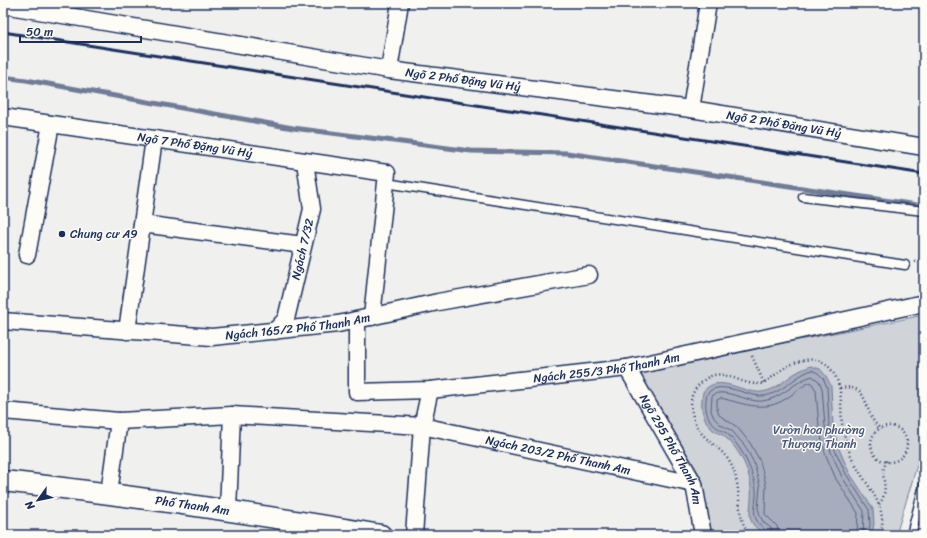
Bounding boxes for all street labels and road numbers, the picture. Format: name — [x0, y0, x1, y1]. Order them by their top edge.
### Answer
street label: Ngõ 2 Phố Đặng Vũ Hỷ — [404, 61, 523, 98]
street label: Ngõ 2 Phố Đặng Vũ Hỷ — [725, 104, 844, 144]
street label: Ngõ 7 Phố Đặng Vũ Hỷ — [136, 126, 255, 164]
street label: Ngách 7/32 — [285, 216, 320, 282]
street label: Ngách 165/2 Phố Thanh Am — [224, 306, 372, 347]
street label: Ngách 255/3 Phố Thanh Am — [532, 346, 682, 389]
street label: Ngõ 295 Phố Thanh Am — [633, 390, 708, 506]
street label: Ngách 203/2 Phố Thanh Am — [483, 429, 633, 481]
street label: Phố Thanh Am — [154, 489, 231, 522]

